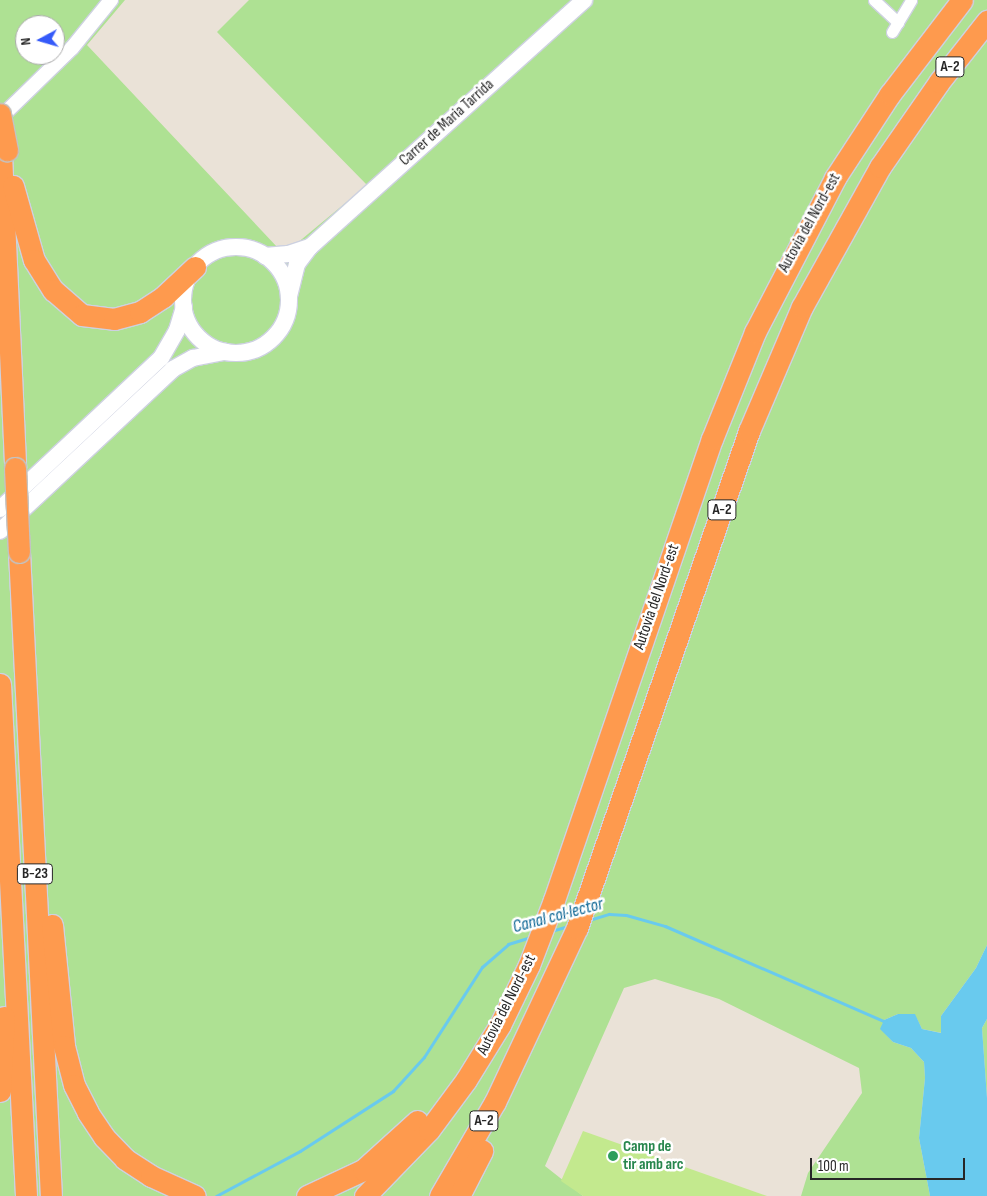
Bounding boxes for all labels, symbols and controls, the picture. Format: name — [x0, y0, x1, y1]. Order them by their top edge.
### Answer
north arrow — [15, 15, 65, 65]
text: N — [17, 37, 34, 46]
road number: A-2 — [935, 54, 965, 80]
street label: Carrer de Maria Tarrida — [396, 76, 498, 170]
street label: Autovia del Nord-est — [775, 170, 845, 276]
road number: A-2 — [707, 498, 737, 522]
street label: Autovia del Nord-est — [630, 542, 684, 652]
road number: B-23 — [16, 862, 54, 886]
water label: Canal col·lector — [510, 894, 606, 938]
street label: Autovia del Nord-est — [473, 952, 541, 1058]
road number: A-2 — [469, 1108, 499, 1134]
place label: Camp de tir amb arc — [623, 1137, 684, 1175]
scale bar — [812, 1148, 967, 1180]
marker: Camp de tir amb arc — [607, 1150, 619, 1162]
text: 100 m — [818, 1157, 849, 1176]

